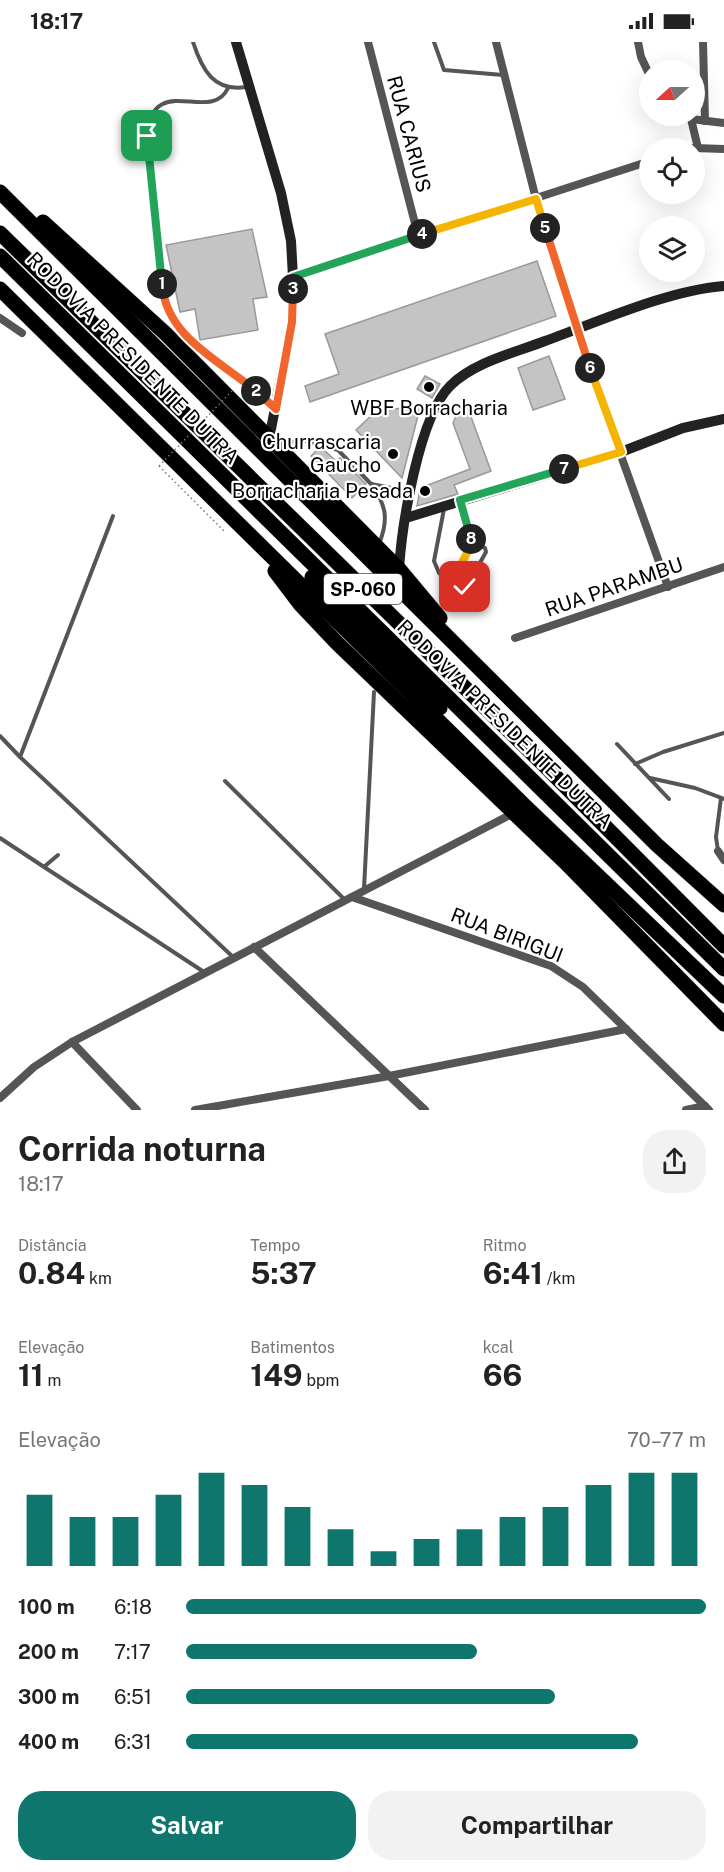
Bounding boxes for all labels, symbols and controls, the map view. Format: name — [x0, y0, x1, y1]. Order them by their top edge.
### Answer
text: 18:17 — [30, 8, 83, 34]
north arrow — [639, 60, 705, 126]
map controls — [639, 60, 705, 282]
street label: RUA CARIUS — [382, 73, 436, 195]
pin — [121, 110, 172, 161]
icon: arrive — [130, 119, 163, 152]
button: locate — [639, 138, 705, 204]
pin: 5 — [530, 213, 560, 243]
button: layers — [639, 216, 705, 282]
text: 5 — [540, 218, 550, 237]
pin: 4 — [407, 219, 437, 249]
text: 4 — [417, 224, 427, 243]
street label: RODOVIA PRESIDENTE DUTRA — [22, 247, 244, 469]
pin: 1 — [147, 269, 177, 299]
text: 1 — [159, 274, 165, 293]
pin: 3 — [278, 274, 308, 304]
text: 3 — [288, 279, 298, 298]
pin: 6 — [575, 353, 605, 383]
text: 6 — [585, 358, 595, 377]
pin: 2 — [241, 376, 271, 406]
marker: WBF Borracharia — [422, 380, 436, 394]
text: 2 — [251, 381, 261, 400]
place label: WBF Borracharia — [350, 396, 508, 420]
place label: Churrascaria Gaucho — [262, 430, 381, 477]
marker: Churrascaria Gaucho — [386, 447, 400, 461]
pin: 7 — [549, 454, 579, 484]
text: 7 — [559, 459, 569, 478]
place label: Borracharia Pesada — [232, 479, 413, 503]
marker: Borracharia Pesada — [418, 484, 432, 498]
pin: 8 — [456, 524, 486, 554]
text: 8 — [466, 529, 476, 548]
street label: RUA PARAMBU — [542, 552, 686, 622]
pin — [439, 561, 490, 612]
icon: check — [448, 570, 481, 603]
road number: SP-060 — [324, 574, 402, 604]
street label: RODOVIA PRESIDENTE DUTRA — [392, 615, 618, 833]
street label: RUA BIRIGUI — [447, 903, 567, 967]
text: Corrida noturna — [18, 1130, 266, 1168]
button: share — [643, 1130, 706, 1193]
text: 18:17 — [18, 1172, 64, 1196]
text: Distância — [18, 1236, 87, 1255]
text: Tempo — [250, 1236, 300, 1255]
text: Ritmo — [483, 1236, 526, 1255]
text: 0.84 — [18, 1255, 85, 1291]
text: 5:37 — [250, 1255, 317, 1291]
text: 6:41 — [483, 1255, 543, 1291]
text: km — [85, 1269, 112, 1288]
text: /km — [543, 1269, 575, 1288]
text: Elevação — [18, 1338, 84, 1357]
text: Batimentos — [250, 1338, 335, 1357]
text: kcal — [483, 1338, 514, 1357]
text: 11 — [18, 1357, 44, 1393]
text: 149 — [250, 1357, 303, 1393]
text: 66 — [483, 1357, 522, 1393]
text: m — [44, 1371, 61, 1390]
text: bpm — [303, 1371, 339, 1390]
text: Elevação — [18, 1428, 101, 1452]
text: 70–77 m — [627, 1428, 706, 1452]
text: 100 m — [18, 1595, 75, 1619]
text: 6:18 — [114, 1595, 152, 1619]
text: 200 m — [18, 1640, 79, 1664]
text: 7:17 — [114, 1640, 151, 1664]
text: 300 m — [18, 1685, 79, 1709]
text: 6:51 — [114, 1685, 152, 1709]
text: 400 m — [18, 1730, 79, 1754]
text: 6:31 — [114, 1730, 152, 1754]
button: Salvar — [18, 1791, 356, 1860]
button: Compartilhar — [368, 1791, 706, 1860]

